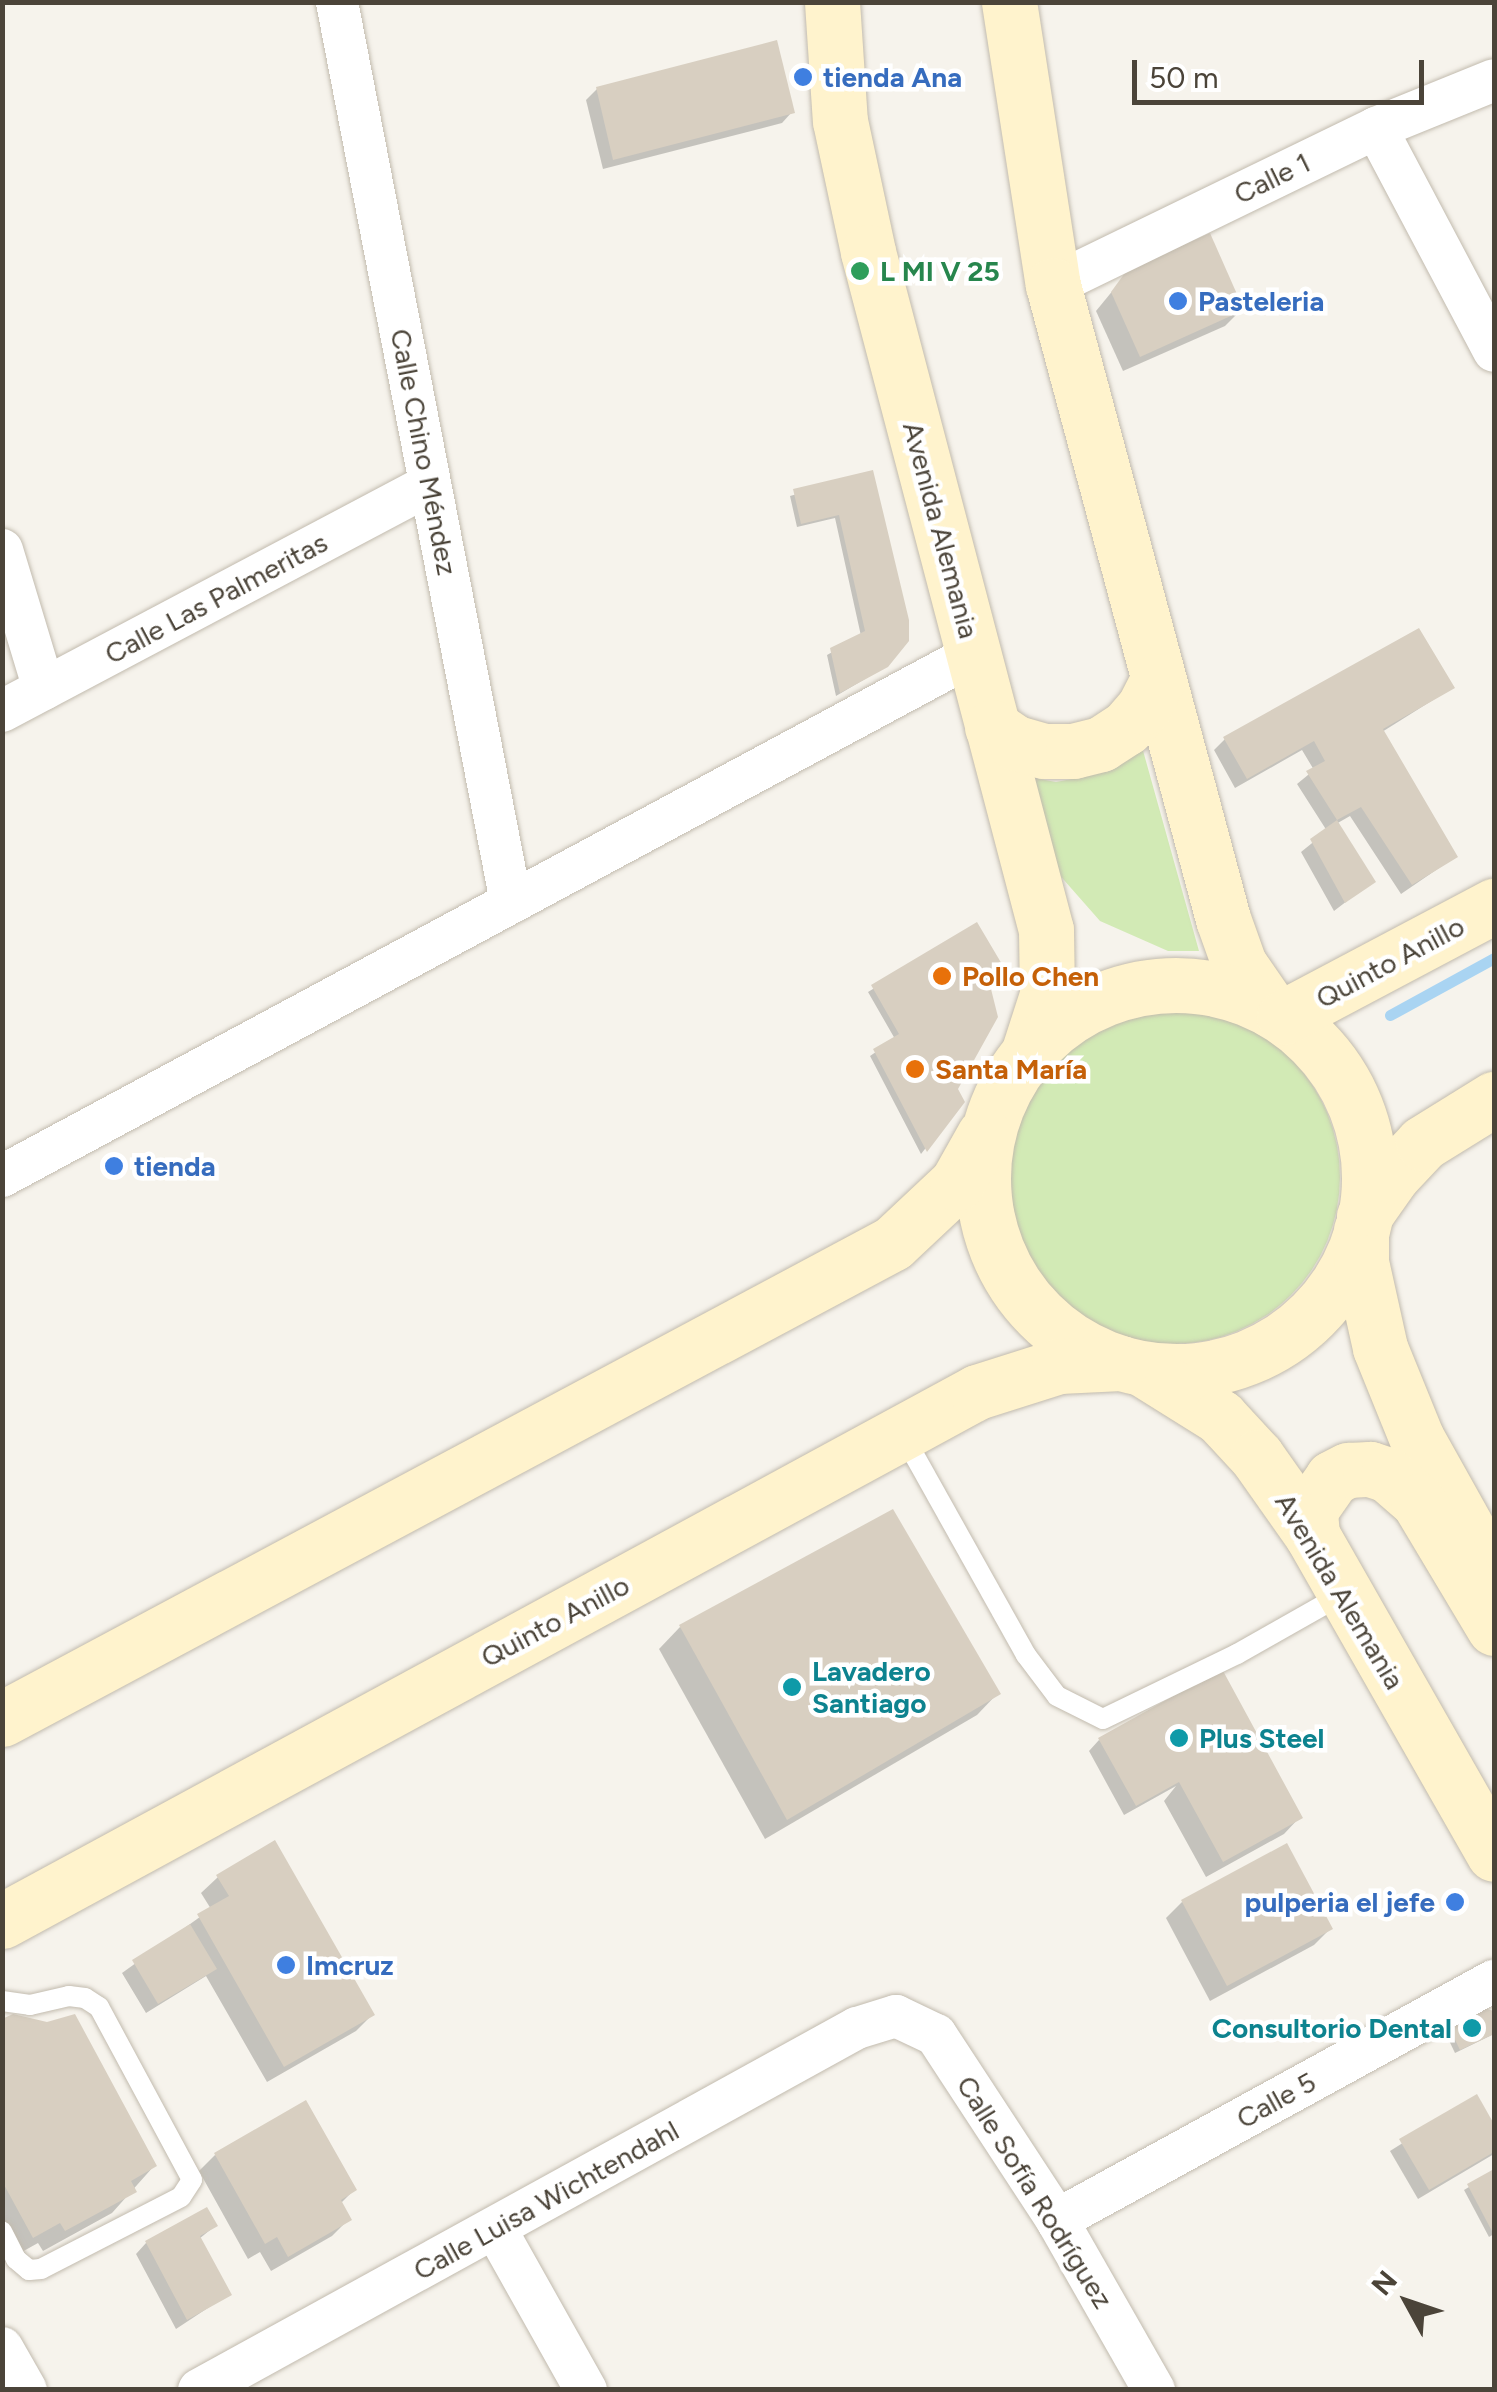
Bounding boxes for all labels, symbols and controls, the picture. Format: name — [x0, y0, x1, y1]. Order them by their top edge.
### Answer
scale bar — [1137, 40, 1430, 102]
text: 50 m — [1149, 59, 1218, 96]
place label: tienda Ana — [823, 60, 962, 94]
marker: tienda Ana — [792, 66, 814, 88]
street label: Calle 1 — [1228, 145, 1316, 211]
place label: L MI V 25 — [880, 254, 1000, 288]
marker: L MI V 25 — [849, 260, 871, 282]
place label: Pasteleria — [1198, 284, 1324, 318]
marker: Pasteleria — [1167, 290, 1189, 312]
street label: Calle Chino Méndez — [384, 326, 464, 578]
street label: Avenida Alemania — [896, 418, 986, 642]
street label: Calle Las Palmeritas — [99, 525, 333, 671]
street label: Quinto Anillo — [1310, 909, 1470, 1015]
place label: Pollo Chen — [962, 959, 1099, 993]
marker: Pollo Chen — [931, 965, 953, 987]
place label: Santa María — [935, 1052, 1087, 1086]
marker: Santa María — [904, 1058, 926, 1080]
place label: tienda — [134, 1149, 216, 1183]
marker: tienda — [103, 1155, 125, 1177]
street label: Avenida Alemania — [1268, 1487, 1412, 1695]
street label: Quinto Anillo — [475, 1568, 635, 1674]
place label: Lavadero Santiago — [812, 1654, 931, 1720]
marker: Lavadero Santiago — [781, 1676, 803, 1698]
place label: Plus Steel — [1199, 1721, 1324, 1755]
marker: Plus Steel — [1168, 1727, 1190, 1749]
place label: pulperia el jefe — [1245, 1885, 1435, 1919]
marker: pulperia el jefe — [1444, 1891, 1466, 1913]
place label: Imcruz — [306, 1948, 394, 1982]
marker: Imcruz — [275, 1954, 297, 1976]
place label: Consultorio Dental — [1212, 2011, 1452, 2045]
marker: Consultorio Dental — [1461, 2017, 1483, 2039]
street label: Calle 5 — [1231, 2065, 1321, 2135]
street label: Calle Sofía Rodríguez — [950, 2070, 1120, 2314]
street label: Calle Luisa Wichtendahl — [408, 2113, 684, 2287]
north arrow — [1357, 2252, 1457, 2352]
text: N — [1364, 2263, 1404, 2302]

